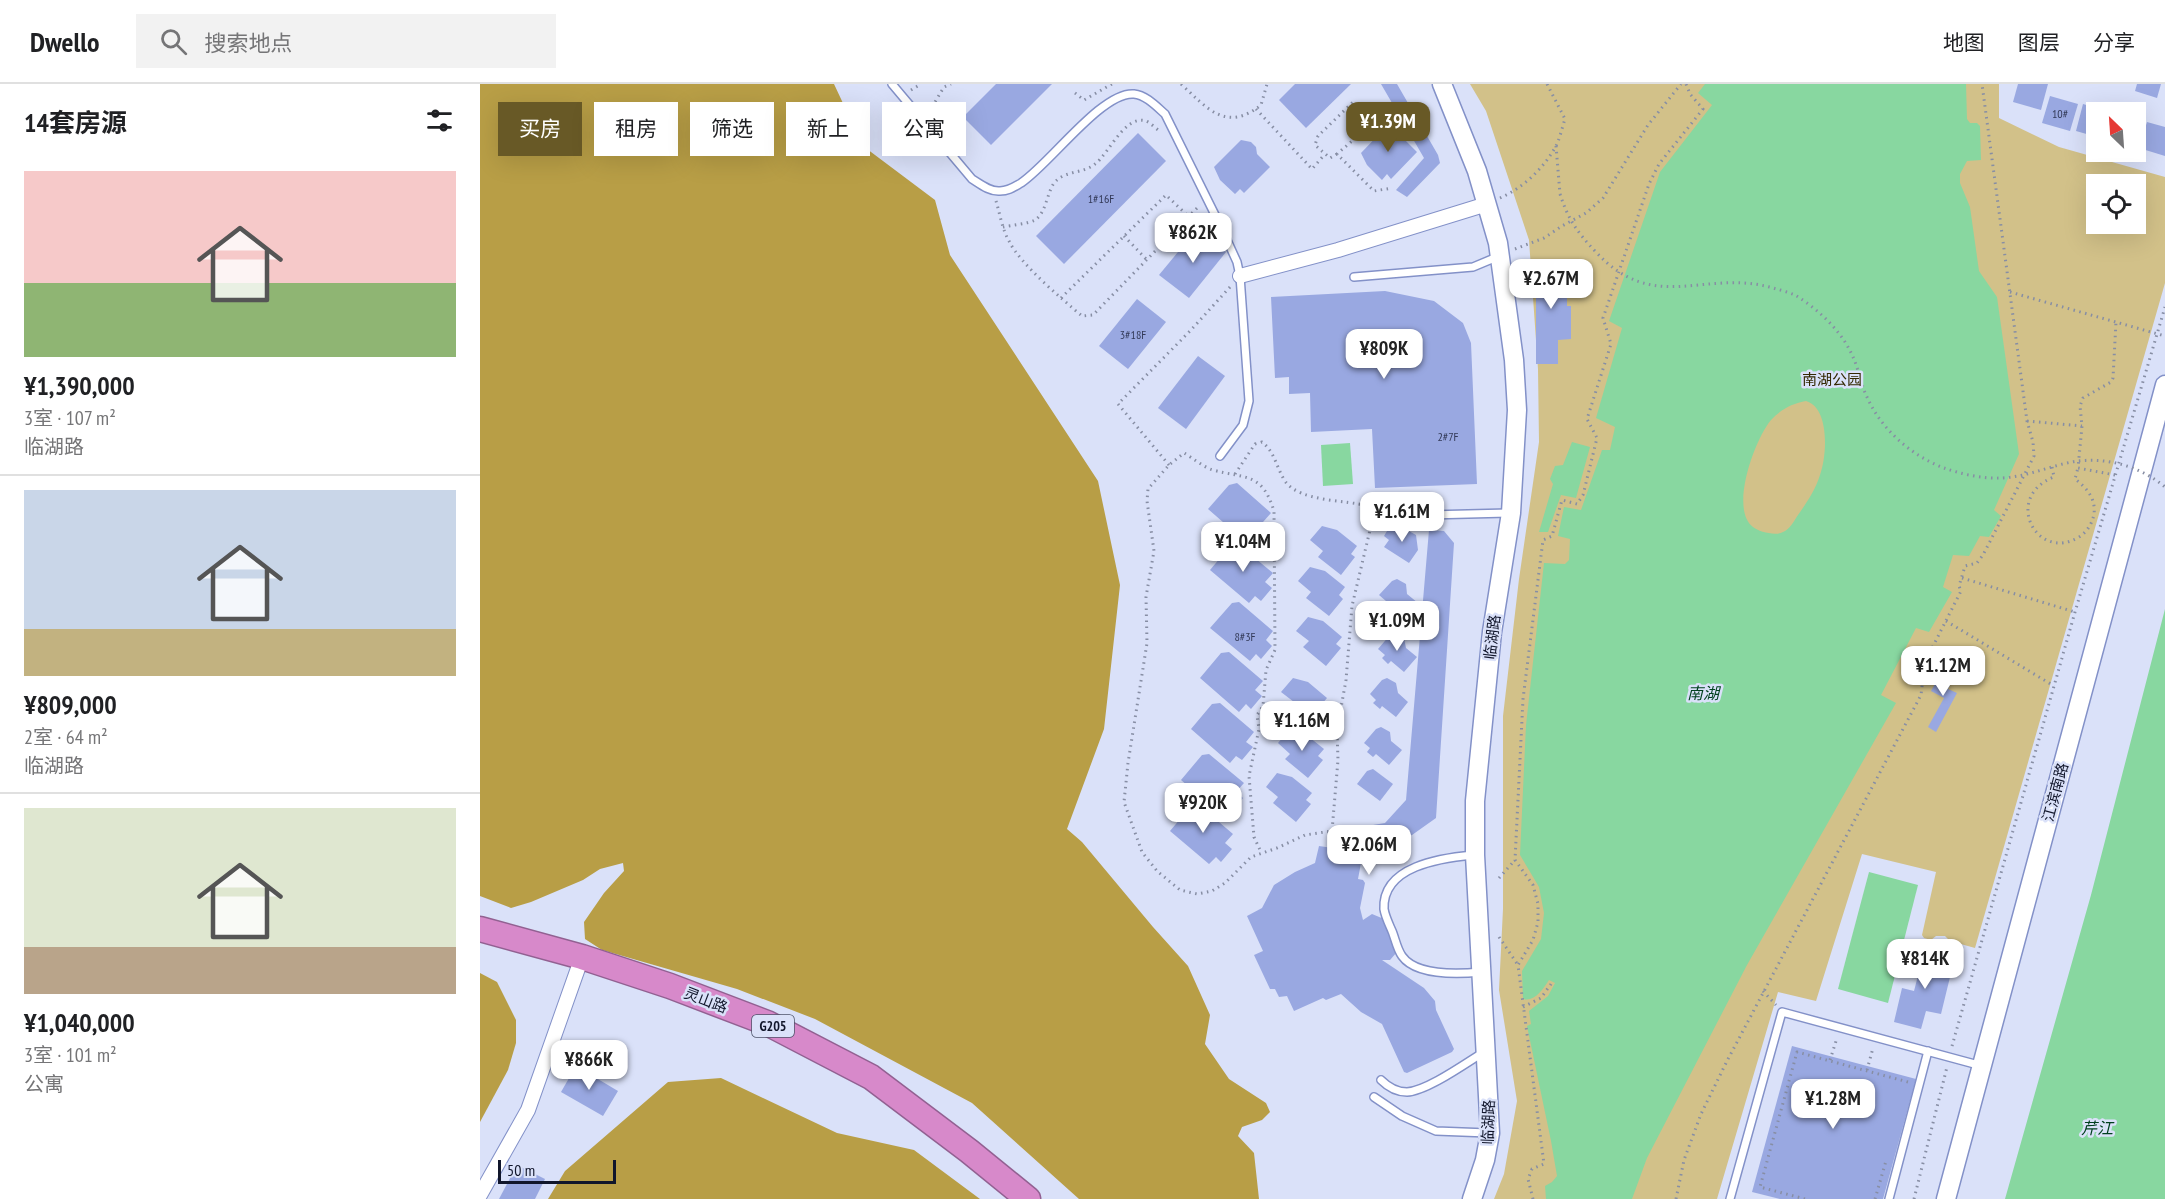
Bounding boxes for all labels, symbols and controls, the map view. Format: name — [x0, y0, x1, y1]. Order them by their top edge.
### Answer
search box — [136, 14, 556, 68]
text: Dwello — [30, 23, 100, 60]
icon: search — [157, 25, 190, 58]
text: 搜索地点 — [205, 29, 293, 57]
text: 地图 — [1943, 29, 1985, 56]
text: 图层 — [2018, 29, 2060, 56]
text: 分享 — [2093, 29, 2135, 56]
chip: 买房 — [498, 102, 582, 156]
chip: 租房 — [594, 102, 678, 156]
chip: 筛选 — [690, 102, 774, 156]
chip: 新上 — [786, 102, 870, 156]
chip: 公寓 — [882, 102, 966, 156]
pin: ¥1.39M — [1339, 102, 1437, 153]
north arrow — [2086, 102, 2146, 162]
map controls — [2086, 102, 2146, 234]
icon: filters — [423, 104, 456, 137]
text: 14套房源 — [24, 106, 127, 139]
house number: 10# — [2052, 106, 2068, 121]
text: ¥1.39M — [1360, 108, 1416, 134]
button: locate — [2086, 174, 2146, 234]
house number: 1#16F — [1088, 191, 1114, 206]
icon: home — [186, 210, 294, 318]
pin: ¥862K — [1151, 213, 1235, 264]
text: ¥862K — [1169, 219, 1217, 245]
pin: ¥2.67M — [1502, 259, 1600, 310]
text: ¥2.67M — [1523, 265, 1579, 291]
house number: 3#18F — [1120, 327, 1146, 342]
pin: ¥809K — [1342, 329, 1426, 380]
text: ¥809K — [1360, 335, 1408, 361]
text: ¥1,390,000 — [24, 369, 135, 402]
park label: 南湖公园 — [1802, 370, 1862, 389]
text: 3室 · 107 m² — [24, 405, 116, 431]
house number: 2#7F — [1437, 429, 1459, 444]
text: 临湖路 — [24, 434, 84, 460]
pin: ¥1.61M — [1353, 492, 1451, 543]
text: ¥1.61M — [1374, 498, 1430, 524]
pin: ¥1.04M — [1194, 522, 1292, 573]
text: ¥1.04M — [1215, 528, 1271, 554]
icon: home — [186, 529, 294, 637]
pin: ¥1.09M — [1348, 601, 1446, 652]
text: ¥1.09M — [1369, 607, 1425, 633]
street label: 临湖路 — [1480, 614, 1504, 660]
house number: 8#3F — [1234, 629, 1256, 644]
pin: ¥1.12M — [1894, 646, 1992, 697]
text: ¥1.12M — [1915, 652, 1971, 678]
water label: 南湖 — [1687, 683, 1722, 703]
text: ¥809,000 — [24, 688, 117, 721]
pin: ¥1.16M — [1253, 701, 1351, 752]
text: ¥1.16M — [1274, 707, 1330, 733]
text: 2室 · 64 m² — [24, 724, 108, 750]
text: 临湖路 — [24, 753, 84, 779]
street label: 江滨南路 — [2038, 761, 2072, 823]
pin: ¥920K — [1161, 783, 1245, 834]
text: ¥920K — [1179, 789, 1227, 815]
pin: ¥2.06M — [1320, 825, 1418, 876]
text: ¥2.06M — [1341, 831, 1397, 857]
icon: home — [186, 847, 294, 955]
pin: ¥814K — [1883, 939, 1967, 990]
text: ¥814K — [1901, 945, 1949, 971]
street label: 灵山路 — [682, 983, 730, 1017]
text: ¥1,040,000 — [24, 1006, 135, 1039]
road number: G205 — [752, 1015, 794, 1037]
pin: ¥866K — [547, 1040, 631, 1091]
text: 3室 · 101 m² — [24, 1042, 117, 1068]
text: ¥866K — [565, 1046, 613, 1072]
text: 公寓 — [24, 1071, 64, 1097]
pin: ¥1.28M — [1784, 1079, 1882, 1130]
text: ¥1.28M — [1805, 1085, 1861, 1111]
street label: 临湖路 — [1478, 1099, 1498, 1145]
water label: 芹江 — [2081, 1118, 2115, 1138]
scale bar — [498, 1157, 616, 1184]
text: 50 m — [507, 1160, 535, 1180]

